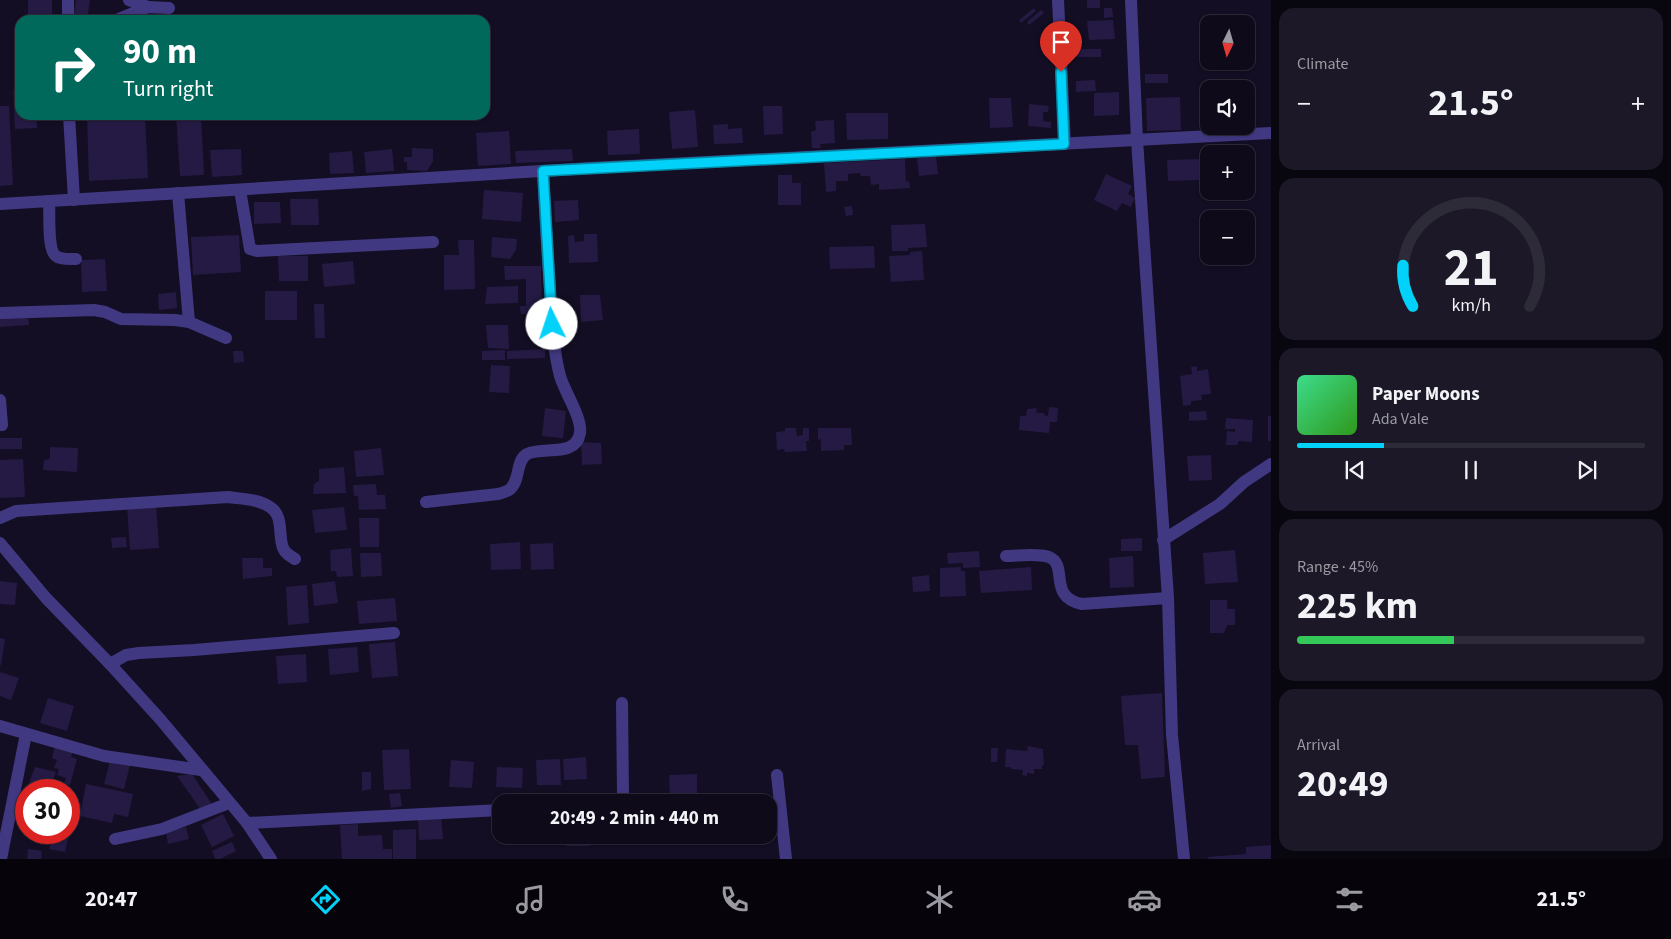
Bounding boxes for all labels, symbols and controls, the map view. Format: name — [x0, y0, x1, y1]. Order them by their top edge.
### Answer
north arrow — [1200, 15, 1255, 70]
map controls — [1200, 15, 1255, 265]
pin — [1040, 21, 1082, 72]
text: 90 m — [123, 27, 197, 77]
icon: arrive — [1047, 28, 1075, 56]
icon: right — [40, 35, 105, 100]
text: Climate — [1297, 53, 1348, 75]
text: Turn right — [123, 73, 213, 105]
text: 21.5° — [1428, 76, 1514, 130]
button: sound — [1200, 80, 1255, 135]
text: − — [1297, 84, 1311, 124]
text: + — [1631, 84, 1645, 124]
button: + — [1200, 145, 1255, 200]
button: − — [1200, 210, 1255, 265]
text: 21 — [1444, 232, 1498, 306]
text: km/h — [1451, 293, 1491, 318]
position arrow — [525, 297, 577, 349]
text: Paper Moons — [1372, 381, 1480, 408]
text: Ada Vale — [1372, 408, 1429, 430]
icon: previous — [1341, 456, 1369, 484]
icon: pause — [1457, 456, 1485, 484]
icon: next — [1573, 456, 1601, 484]
text: Range · 45% — [1297, 556, 1378, 578]
text: 225 km — [1297, 579, 1418, 633]
text: Arrival — [1297, 734, 1340, 756]
text: 20:49 — [1297, 757, 1389, 811]
speed limit sign: 30 — [15, 779, 80, 844]
text: 20:49 · 2 min · 440 m — [550, 805, 719, 832]
icon: directions — [308, 882, 343, 917]
icon: music — [513, 882, 548, 917]
icon: phone — [717, 882, 752, 917]
icon: climate — [922, 882, 957, 917]
icon: car — [1127, 882, 1162, 917]
icon: filters — [1332, 882, 1367, 917]
text: 20:47 — [85, 883, 138, 915]
text: 21.5° — [1537, 883, 1586, 915]

